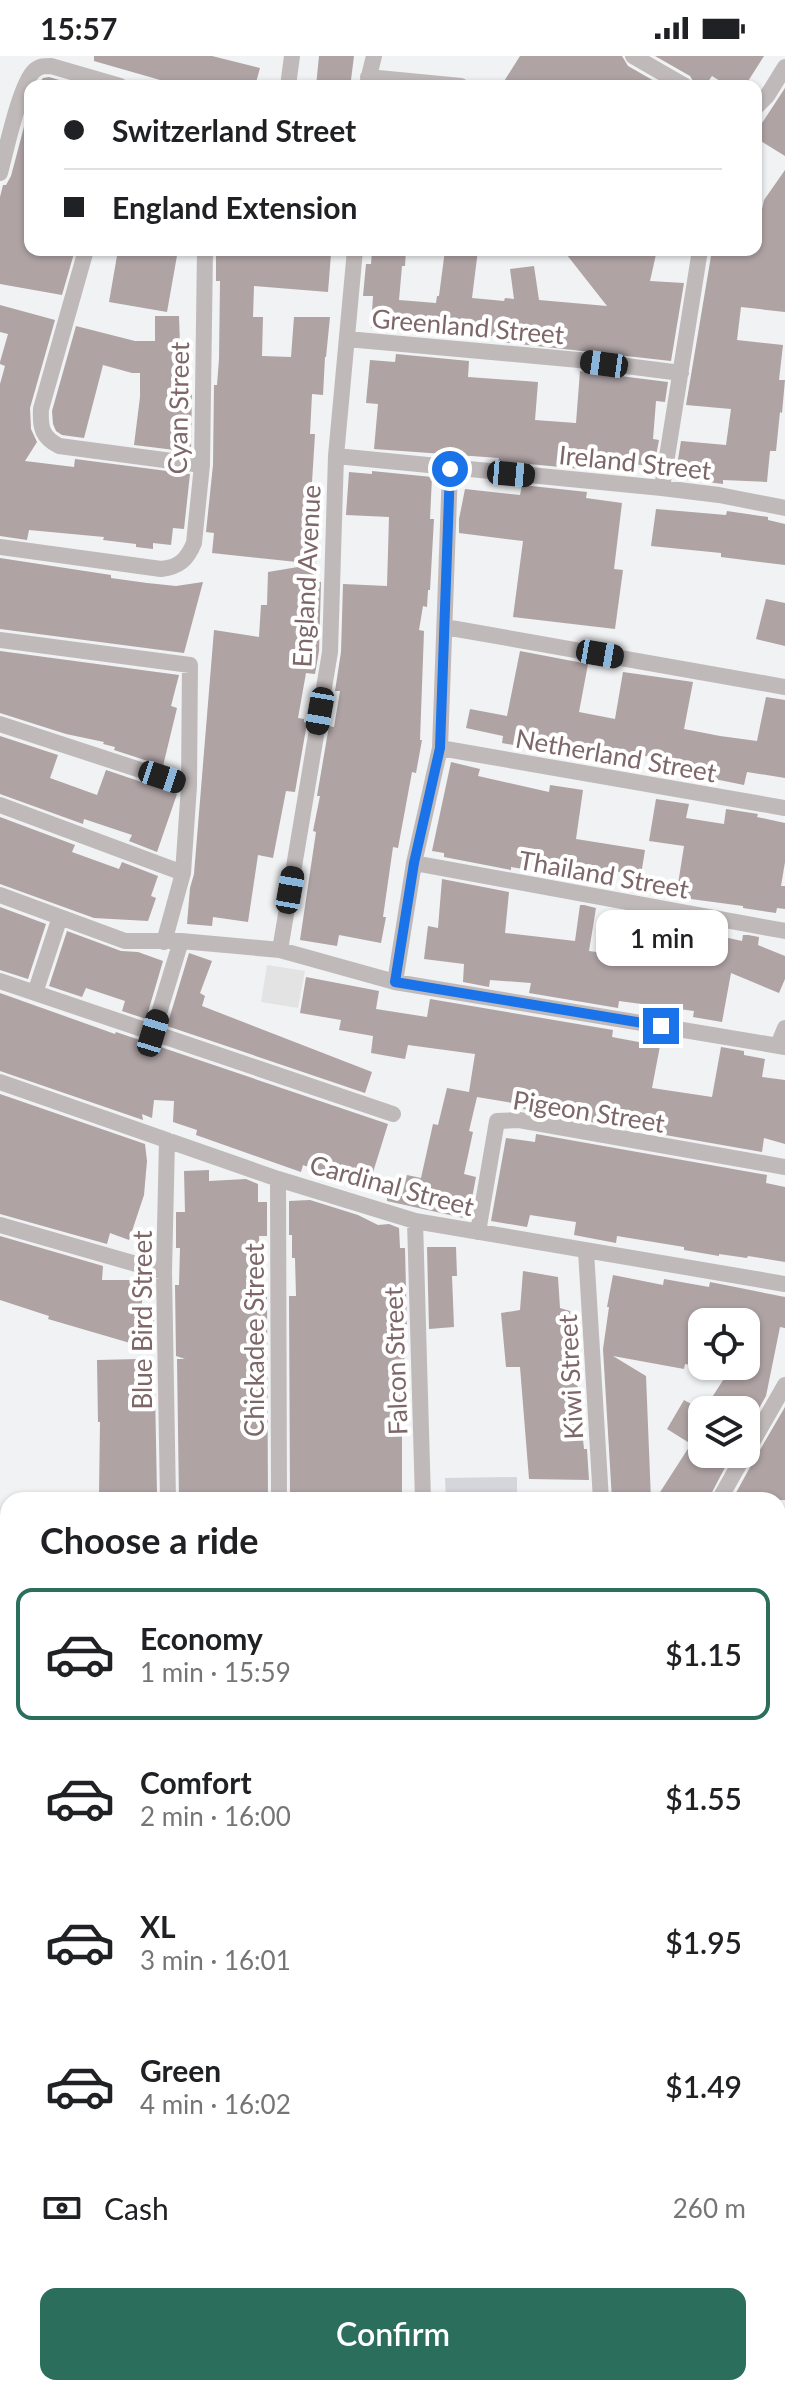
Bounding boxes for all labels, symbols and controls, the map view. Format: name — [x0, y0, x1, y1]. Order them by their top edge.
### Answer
text: 15:57 — [40, 10, 117, 46]
text: Switzerland Street — [112, 112, 356, 148]
text: England Extension — [112, 189, 357, 225]
street label: Greenland Street — [371, 302, 566, 350]
street label: Cyan Street — [161, 341, 195, 475]
car — [579, 349, 629, 379]
street label: Ireland Street — [557, 438, 713, 486]
route start — [432, 451, 468, 487]
car — [486, 460, 536, 488]
street label: England Avenue — [285, 484, 327, 668]
car — [574, 638, 626, 670]
car — [304, 685, 336, 737]
street label: Netherland Street — [513, 722, 720, 789]
car — [135, 758, 189, 796]
street label: Thailand Street — [517, 843, 692, 905]
car — [274, 864, 306, 916]
callout: 1 min — [595, 910, 727, 966]
text: 1 min — [630, 922, 694, 954]
car — [135, 1007, 171, 1059]
route end — [643, 1008, 679, 1044]
street label: Pigeon Street — [511, 1083, 668, 1139]
street label: Cardinal Street — [306, 1148, 478, 1222]
street label: Blue Bird Street — [126, 1230, 158, 1409]
street label: Chickadee Street — [238, 1242, 270, 1437]
street label: Falcon Street — [376, 1286, 414, 1436]
map controls — [688, 1308, 760, 1468]
button: locate — [688, 1308, 760, 1380]
street label: Kiwi Street — [551, 1313, 589, 1440]
button: layers — [688, 1396, 760, 1468]
text: Choose a ride — [40, 1518, 259, 1562]
icon: car — [44, 1618, 116, 1690]
text: Economy — [140, 1620, 263, 1656]
text: $1.15 — [665, 1636, 742, 1672]
text: 1 min · 15:59 — [140, 1656, 291, 1688]
icon: car — [44, 1762, 116, 1834]
text: Comfort — [140, 1764, 252, 1800]
text: $1.55 — [665, 1780, 742, 1816]
text: 2 min · 16:00 — [140, 1800, 291, 1832]
icon: car — [44, 1906, 116, 1978]
text: XL — [140, 1908, 176, 1944]
text: $1.95 — [665, 1924, 742, 1960]
text: 3 min · 16:01 — [140, 1944, 291, 1976]
icon: car — [44, 2050, 116, 2122]
text: Green — [140, 2052, 221, 2088]
text: $1.49 — [665, 2068, 742, 2104]
text: 4 min · 16:02 — [140, 2088, 291, 2120]
icon: cash — [40, 2186, 84, 2230]
text: Cash — [104, 2190, 169, 2226]
text: 260 m — [673, 2192, 746, 2224]
button: Confirm — [40, 2288, 746, 2380]

